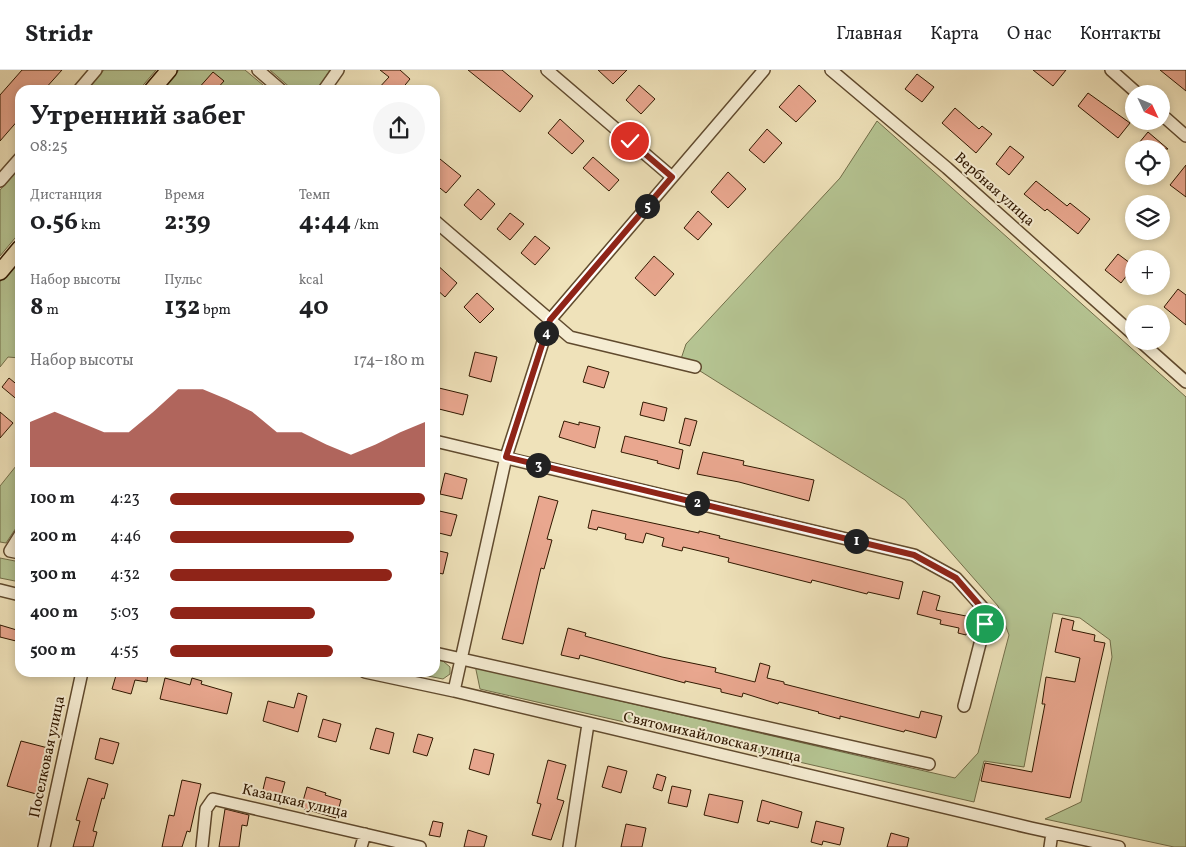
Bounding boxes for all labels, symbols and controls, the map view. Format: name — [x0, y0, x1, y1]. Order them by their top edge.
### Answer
text: Stridr — [25, 18, 93, 52]
text: Главная — [836, 22, 902, 47]
text: Карта — [930, 22, 979, 47]
text: О нас — [1007, 22, 1052, 47]
text: Контакты — [1080, 22, 1161, 47]
north arrow — [1125, 85, 1170, 130]
map controls — [1125, 85, 1170, 350]
text: Утренний забег — [30, 97, 245, 136]
button: share — [373, 102, 425, 154]
pin — [609, 120, 651, 162]
icon: check — [616, 127, 644, 155]
text: 08:25 — [30, 136, 68, 158]
button: locate — [1125, 140, 1170, 185]
street label: Вербная улица — [949, 148, 1039, 232]
text: Дистанция — [30, 186, 102, 205]
text: Время — [164, 186, 205, 205]
text: Темп — [299, 186, 330, 205]
pin: 5 — [634, 194, 660, 218]
button: layers — [1125, 195, 1170, 240]
text: 5 — [644, 197, 651, 216]
text: 0.56 — [30, 205, 78, 240]
text: 2:39 — [164, 205, 211, 240]
text: 4:44 — [299, 205, 351, 240]
text: km — [78, 216, 101, 235]
text: /km — [351, 216, 379, 235]
button: + — [1125, 250, 1170, 295]
text: Набор высоты — [30, 271, 121, 290]
text: Пульс — [164, 271, 202, 290]
text: kcal — [299, 271, 324, 290]
text: 8 — [30, 290, 44, 325]
text: 132 — [164, 290, 200, 325]
text: 40 — [299, 290, 329, 325]
text: m — [44, 301, 59, 320]
text: bpm — [200, 301, 231, 320]
button: − — [1125, 305, 1170, 350]
pin: 4 — [534, 320, 558, 346]
text: 4 — [542, 324, 551, 343]
text: Набор высоты — [30, 350, 134, 372]
text: 174–180 m — [353, 350, 425, 372]
pin: 3 — [526, 452, 550, 478]
text: 3 — [535, 456, 542, 475]
text: 100 m — [30, 488, 75, 510]
text: 4:23 — [110, 488, 140, 510]
pin: 2 — [684, 490, 710, 516]
text: 2 — [694, 494, 701, 513]
text: 200 m — [30, 526, 77, 548]
text: 4:46 — [110, 526, 141, 548]
pin: 1 — [844, 528, 868, 554]
text: 1 — [854, 532, 859, 551]
text: 300 m — [30, 564, 76, 586]
text: 4:32 — [110, 564, 140, 586]
text: 400 m — [30, 602, 78, 624]
text: 5:03 — [110, 602, 139, 624]
pin — [964, 603, 1006, 645]
icon: arrive — [971, 610, 999, 638]
text: 500 m — [30, 640, 76, 662]
text: 4:55 — [110, 640, 139, 662]
street label: Поселковая улица — [25, 694, 71, 820]
street label: Святомихайловская улица — [621, 707, 803, 769]
street label: Казацкая улица — [240, 780, 350, 824]

